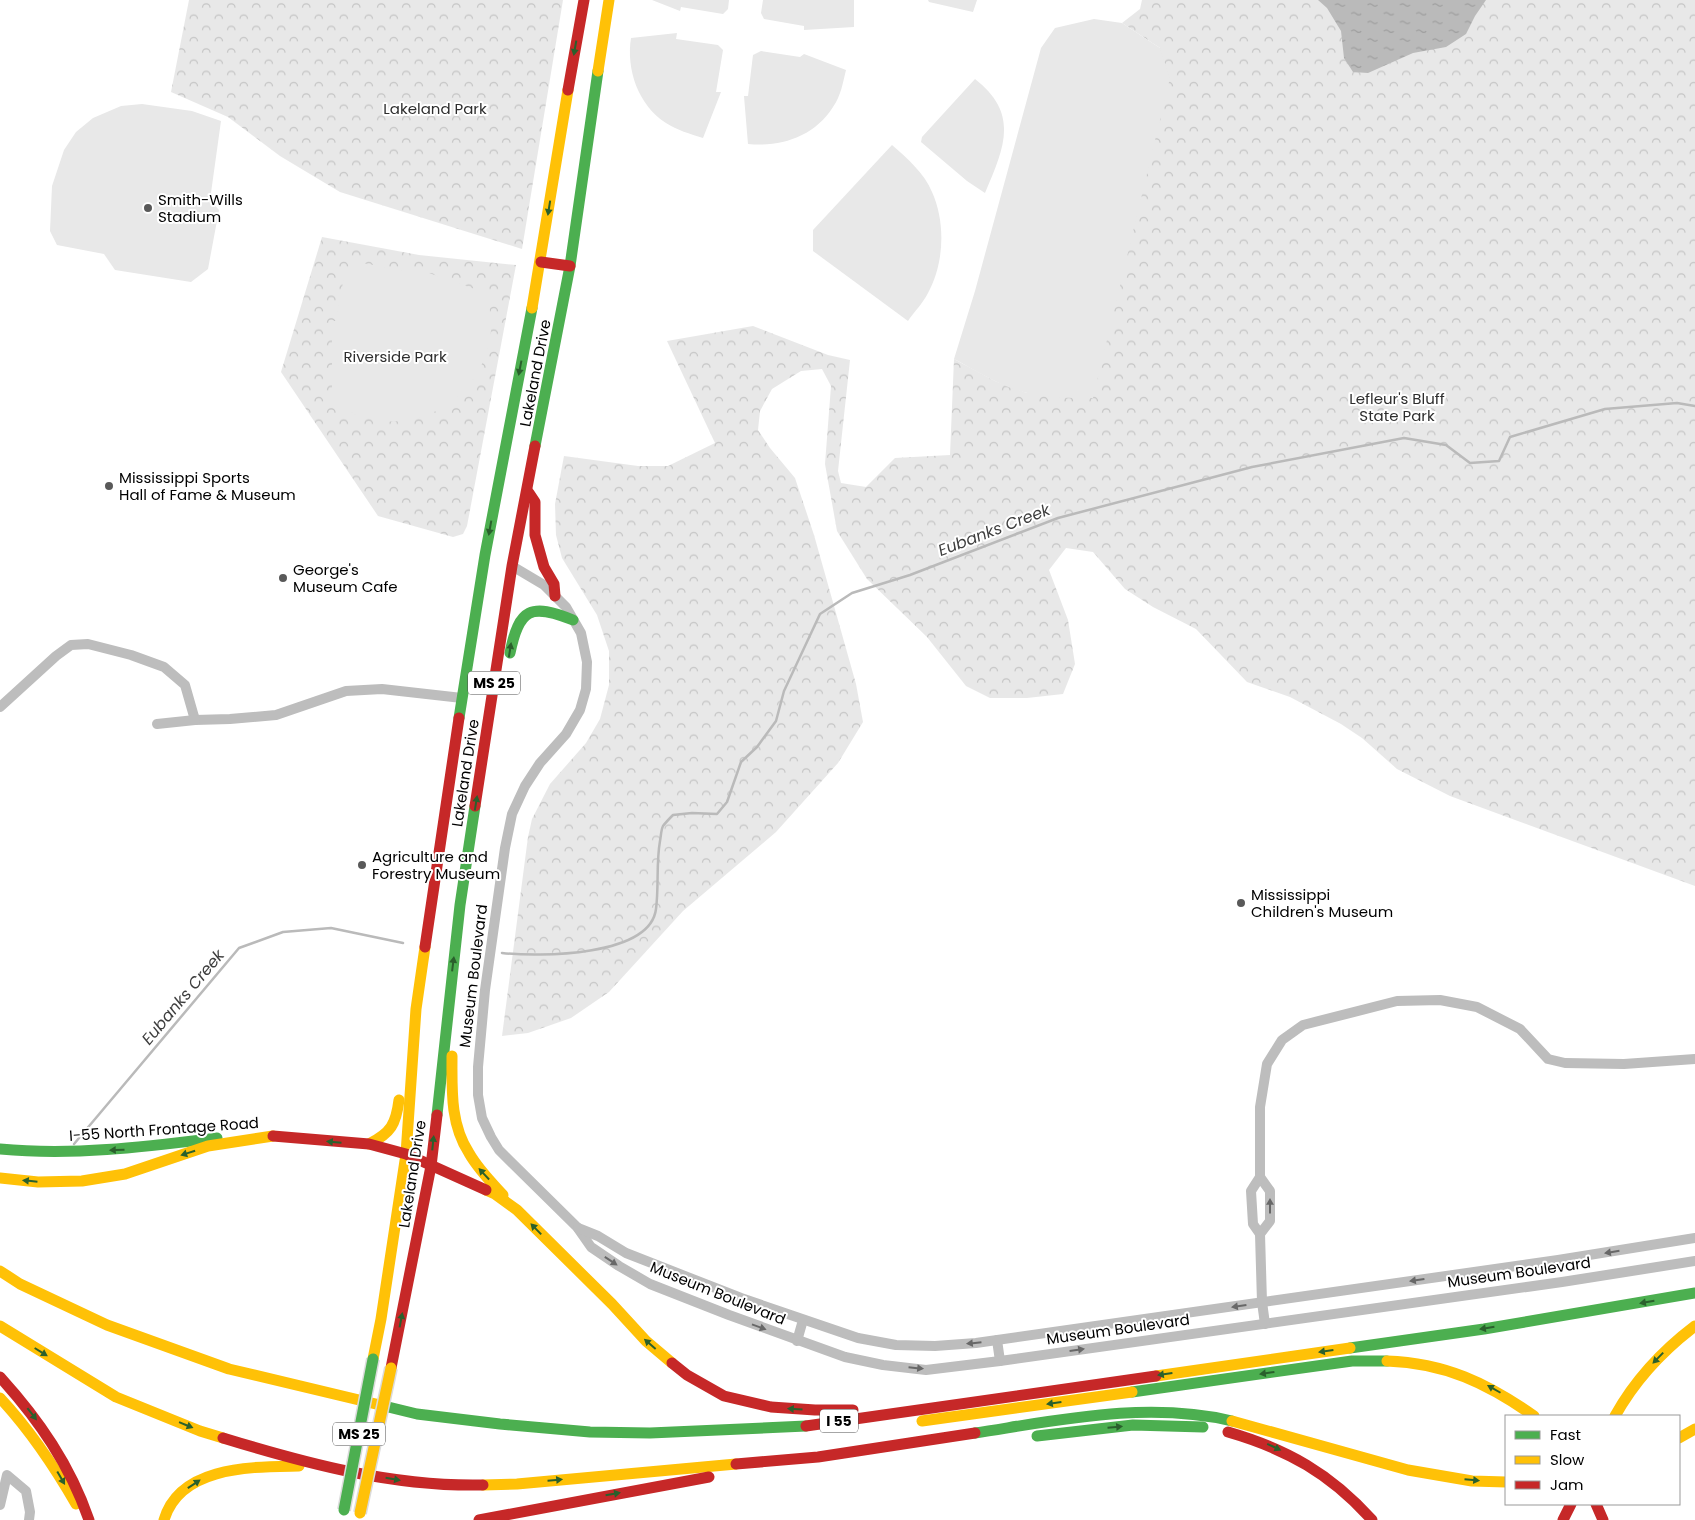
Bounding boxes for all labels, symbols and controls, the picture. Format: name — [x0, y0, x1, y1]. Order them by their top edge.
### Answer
one-way arrow — [571, 40, 579, 56]
park label: Lakeland Park — [383, 98, 487, 119]
place label: Smith-Wills Stadium — [158, 189, 243, 227]
one-way arrow — [545, 201, 553, 217]
marker: Smith-Wills Stadium — [142, 202, 154, 214]
street label: Lakeland Drive — [514, 318, 556, 428]
park label: Riverside Park — [343, 346, 447, 367]
one-way arrow — [515, 361, 523, 377]
park label: Lefleur's Bluff State Park — [1349, 388, 1445, 426]
place label: Mississippi Sports Hall of Fame & Museum — [119, 467, 296, 505]
marker: Mississippi Sports Hall of Fame & Museum — [103, 480, 115, 492]
water label: Eubanks Creek — [935, 498, 1054, 562]
one-way arrow — [485, 520, 493, 536]
place label: George's Museum Cafe — [293, 559, 398, 597]
marker: George's Museum Cafe — [277, 572, 289, 584]
one-way arrow — [507, 642, 515, 658]
road number: MS 25 — [468, 671, 520, 694]
street label: Lakeland Drive — [446, 718, 484, 828]
one-way arrow — [472, 795, 480, 811]
place label: Agriculture and Forestry Museum — [372, 846, 500, 884]
marker: Agriculture and Forestry Museum — [356, 859, 368, 871]
place label: Mississippi Children's Museum — [1251, 884, 1393, 922]
marker: Mississippi Children's Museum — [1235, 897, 1247, 909]
street label: Museum Boulevard — [454, 903, 492, 1049]
water label: Eubanks Creek — [136, 944, 230, 1050]
one-way arrow — [449, 956, 457, 972]
street label: I-55 North Frontage Road — [68, 1112, 260, 1146]
street label: Lakeland Drive — [393, 1119, 431, 1229]
one-way arrow — [429, 1135, 437, 1151]
one-way arrow — [325, 1137, 341, 1145]
one-way arrow — [109, 1146, 125, 1154]
one-way arrow — [180, 1149, 195, 1157]
one-way arrow — [478, 1168, 490, 1180]
one-way arrow — [22, 1177, 38, 1185]
one-way arrow — [1266, 1197, 1274, 1213]
one-way arrow — [530, 1223, 542, 1235]
one-way arrow — [1604, 1248, 1620, 1256]
street label: Museum Boulevard — [1446, 1252, 1592, 1292]
one-way arrow — [605, 1256, 618, 1266]
street label: Museum Boulevard — [647, 1256, 789, 1330]
one-way arrow — [1409, 1277, 1425, 1285]
one-way arrow — [1639, 1298, 1655, 1306]
one-way arrow — [1230, 1302, 1246, 1310]
street label: Museum Boulevard — [1045, 1309, 1191, 1349]
one-way arrow — [397, 1311, 405, 1327]
one-way arrow — [752, 1324, 767, 1331]
one-way arrow — [1478, 1325, 1494, 1333]
one-way arrow — [644, 1339, 657, 1350]
one-way arrow — [966, 1339, 982, 1347]
one-way arrow — [1069, 1346, 1085, 1354]
one-way arrow — [1318, 1347, 1334, 1355]
one-way arrow — [34, 1348, 48, 1357]
one-way arrow — [1653, 1352, 1665, 1364]
one-way arrow — [908, 1365, 924, 1373]
one-way arrow — [1258, 1369, 1274, 1377]
one-way arrow — [1157, 1370, 1173, 1378]
one-way arrow — [1487, 1384, 1500, 1393]
one-way arrow — [1046, 1399, 1062, 1407]
one-way arrow — [786, 1404, 802, 1412]
one-way arrow — [26, 1407, 37, 1420]
road number: I 55 — [820, 1410, 858, 1432]
legend — [1505, 1415, 1680, 1505]
one-way arrow — [179, 1422, 193, 1430]
road number: MS 25 — [333, 1422, 385, 1446]
one-way arrow — [1107, 1422, 1123, 1430]
text: Fast — [1550, 1424, 1581, 1445]
one-way arrow — [1267, 1443, 1281, 1451]
text: Slow — [1550, 1449, 1585, 1470]
one-way arrow — [57, 1471, 65, 1485]
text: Jam — [1550, 1474, 1584, 1495]
one-way arrow — [386, 1476, 402, 1484]
one-way arrow — [548, 1476, 564, 1484]
one-way arrow — [1465, 1477, 1481, 1485]
one-way arrow — [187, 1479, 201, 1489]
one-way arrow — [605, 1490, 621, 1498]

